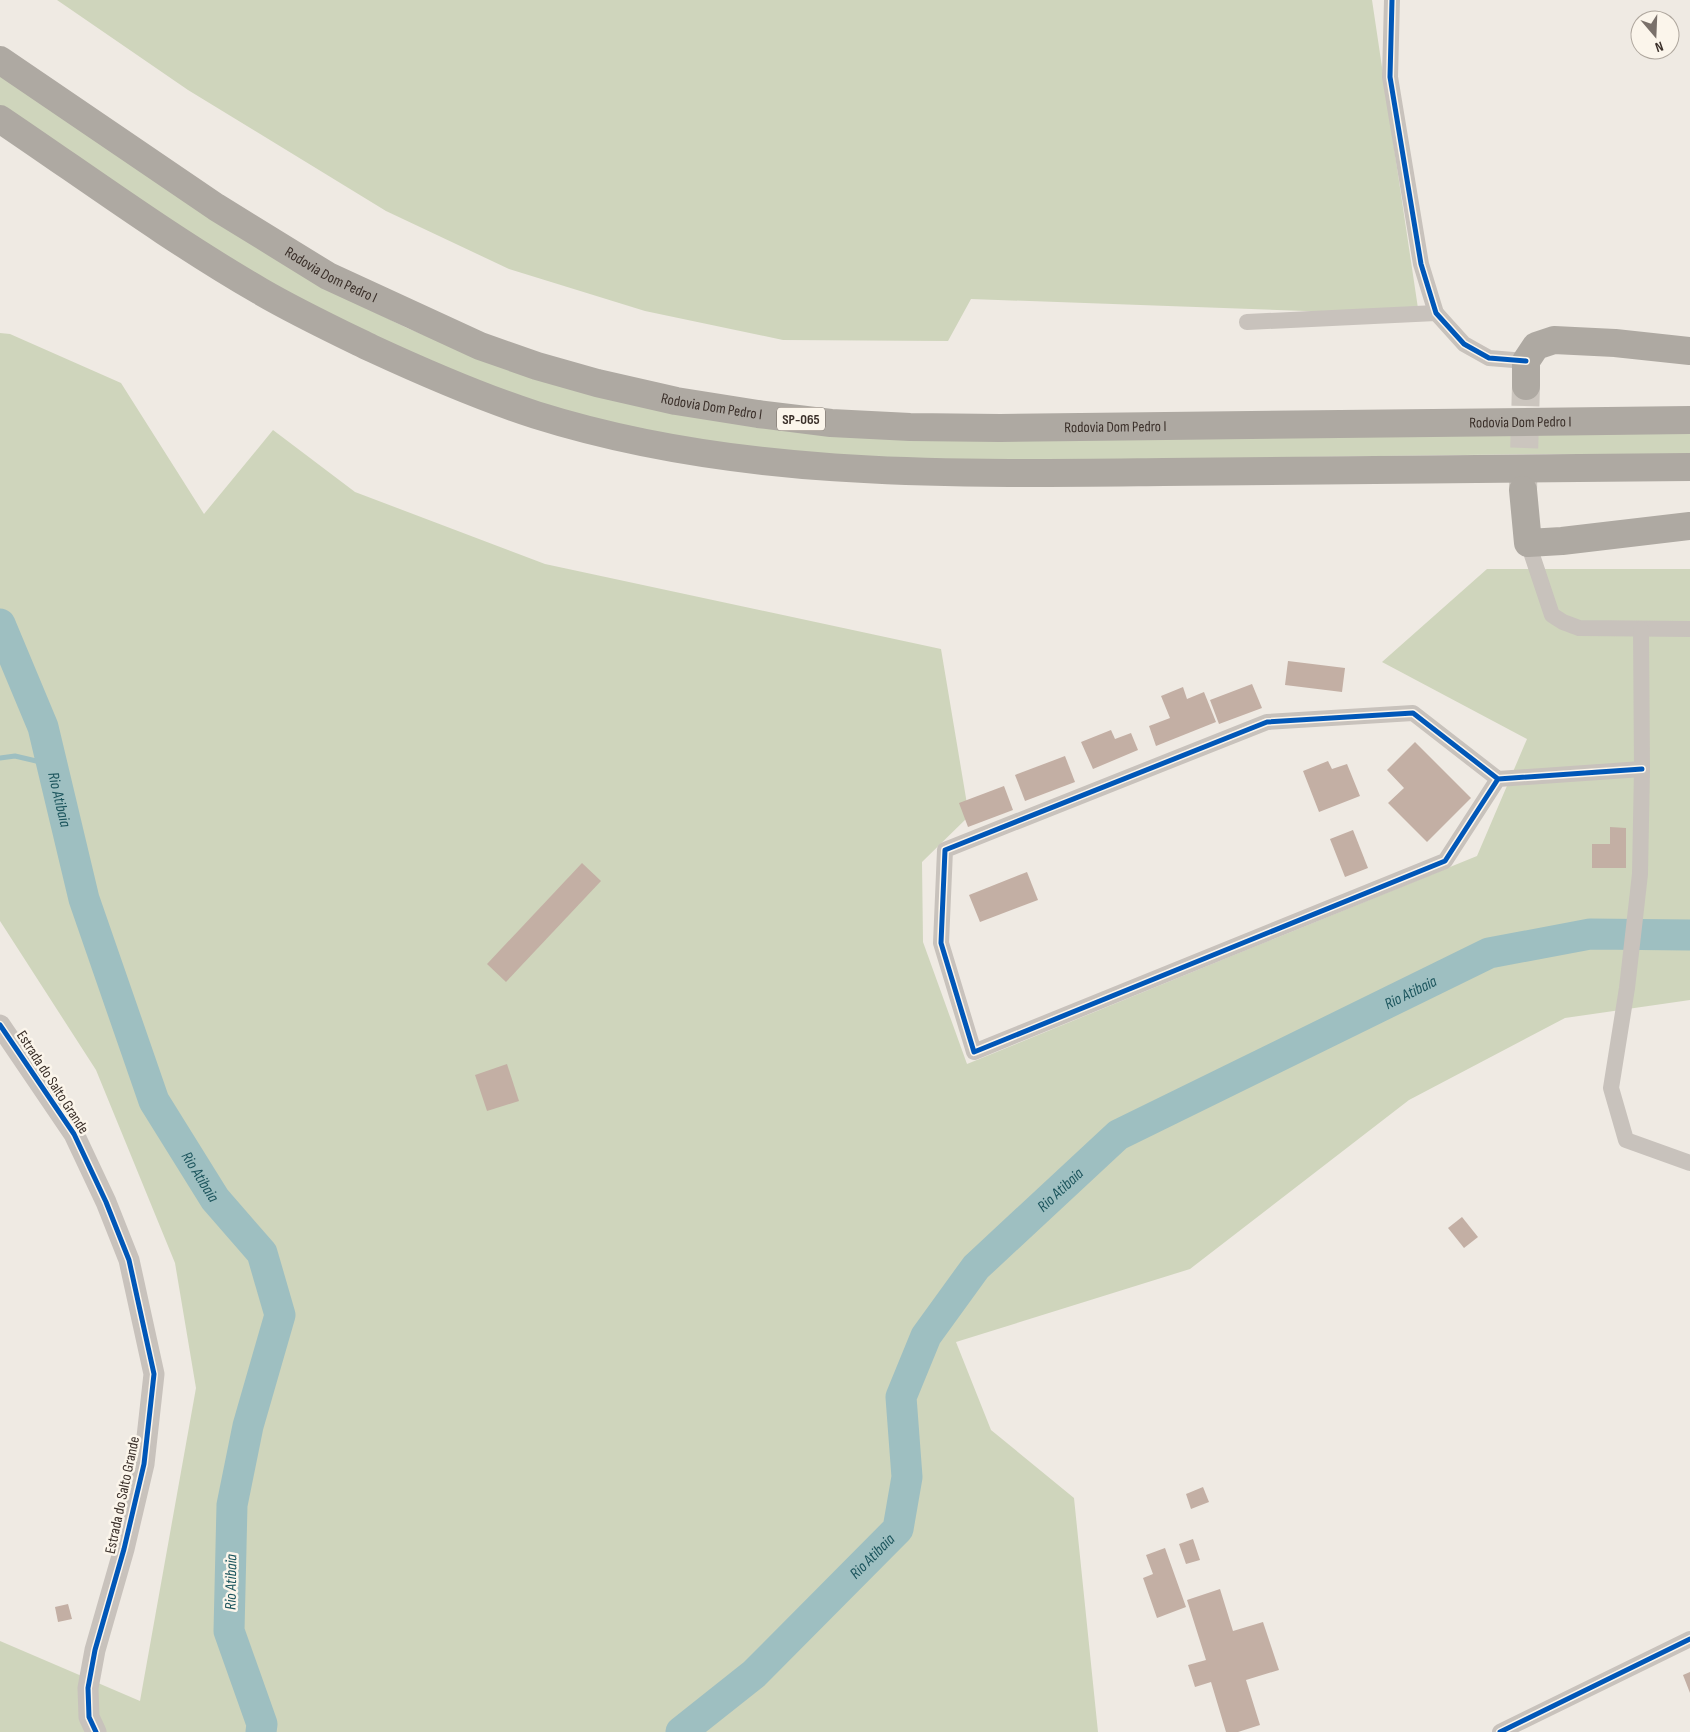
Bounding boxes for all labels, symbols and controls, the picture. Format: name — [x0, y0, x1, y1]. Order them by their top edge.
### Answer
north arrow — [1630, 10, 1680, 60]
text: N — [1653, 38, 1665, 56]
street label: Rodovia Dom Pedro I — [281, 243, 380, 307]
street label: Rodovia Dom Pedro I — [659, 389, 763, 424]
road number: SP-065 — [777, 408, 825, 430]
street label: Rodovia Dom Pedro I — [1469, 412, 1572, 433]
street label: Rodovia Dom Pedro I — [1064, 417, 1167, 437]
water label: Rio Atibaia — [43, 770, 75, 830]
water label: Rio Atibaia — [1381, 972, 1441, 1014]
street label: Estrada do Salto Grande — [12, 1027, 93, 1138]
water label: Rio Atibaia — [177, 1148, 223, 1206]
water label: Rio Atibaia — [1034, 1164, 1088, 1216]
street label: Estrada do Salto Grande — [101, 1435, 144, 1555]
water label: Rio Atibaia — [846, 1530, 899, 1583]
water label: Rio Atibaia — [222, 1553, 241, 1610]

